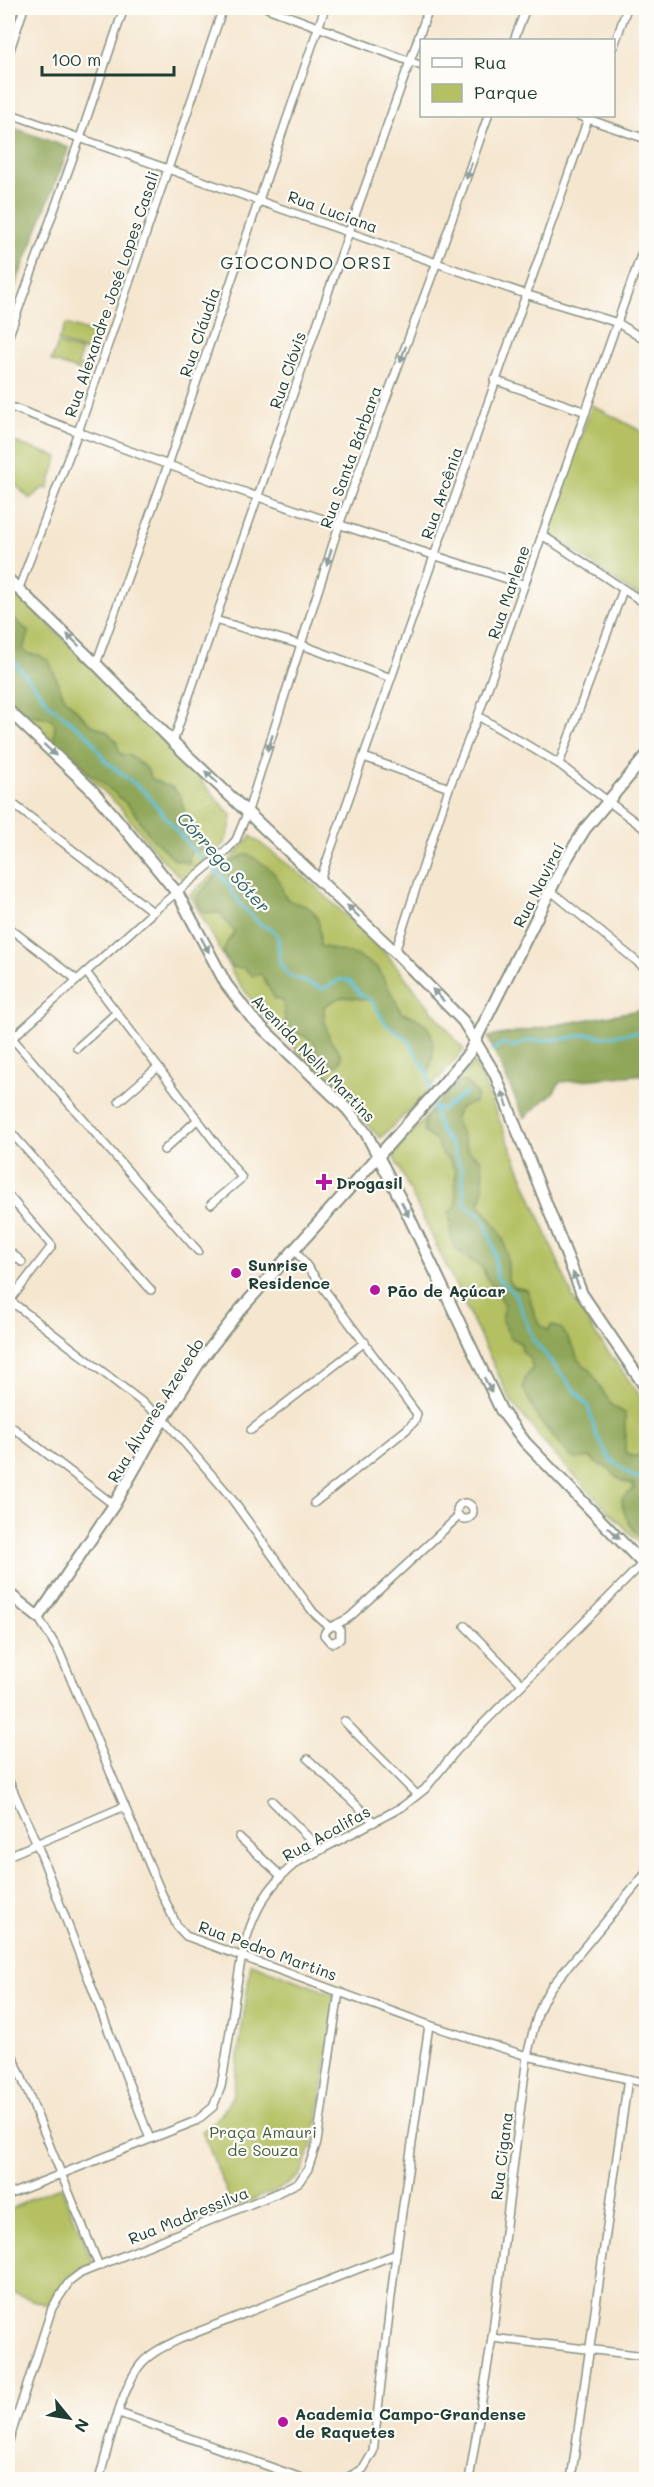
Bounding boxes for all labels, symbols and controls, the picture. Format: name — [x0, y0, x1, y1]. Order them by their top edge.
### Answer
scale bar — [42, 39, 174, 77]
legend — [420, 39, 615, 117]
text: 100 m — [51, 47, 101, 71]
text: Rua — [474, 50, 507, 74]
text: Parque — [474, 80, 538, 104]
one-way arrow — [463, 162, 473, 180]
street label: Rua Alexandre José Lopes Casali — [59, 168, 163, 420]
street label: Rua Luciana — [285, 185, 381, 237]
district label: GIOCONDO ORSI — [220, 250, 392, 274]
street label: Rua Cláudia — [174, 284, 224, 380]
street label: Rua Clóvis — [264, 329, 310, 411]
one-way arrow — [397, 345, 407, 363]
street label: Rua Santa Bárbara — [314, 383, 386, 531]
street label: Rua Arcênia — [415, 444, 467, 542]
street label: Rua Marlene — [482, 542, 534, 642]
one-way arrow — [324, 548, 333, 566]
one-way arrow — [66, 634, 80, 648]
one-way arrow — [265, 734, 274, 752]
one-way arrow — [42, 743, 57, 757]
one-way arrow — [204, 770, 219, 784]
water label: Córrego Sóter — [172, 806, 276, 918]
street label: Rua Naviraí — [508, 839, 568, 931]
one-way arrow — [346, 905, 360, 919]
one-way arrow — [200, 937, 210, 954]
one-way arrow — [431, 988, 445, 1003]
street label: Avenida Nelly Martins — [248, 990, 380, 1126]
one-way arrow — [500, 1090, 509, 1108]
place label: Drogasil — [336, 1172, 403, 1193]
marker: Drogasil — [317, 1175, 331, 1189]
one-way arrow — [400, 1200, 409, 1217]
place label: Sunrise Residence — [248, 1254, 330, 1293]
marker: Sunrise Residence — [229, 1266, 243, 1280]
one-way arrow — [571, 1271, 581, 1289]
place label: Pão de Açúcar — [387, 1280, 506, 1301]
marker: Pão de Açúcar — [368, 1283, 382, 1297]
street label: Rua Álvares Azevedo — [102, 1334, 208, 1486]
one-way arrow — [483, 1377, 493, 1394]
one-way arrow — [606, 1525, 620, 1539]
street label: Rua Acalifas — [278, 1800, 374, 1866]
street label: Rua Pedro Martins — [196, 1915, 340, 1985]
street label: Rua Cigana — [485, 2111, 517, 2201]
park label: Praça Amauri de Souza — [209, 2121, 317, 2160]
street label: Rua Madressilva — [125, 2181, 251, 2249]
north arrow — [39, 2388, 99, 2448]
place label: Academia Campo-Grandense de Raquetes — [295, 2403, 526, 2442]
text: N — [70, 2415, 95, 2436]
marker: Academia Campo-Grandense de Raquetes — [276, 2415, 290, 2429]

